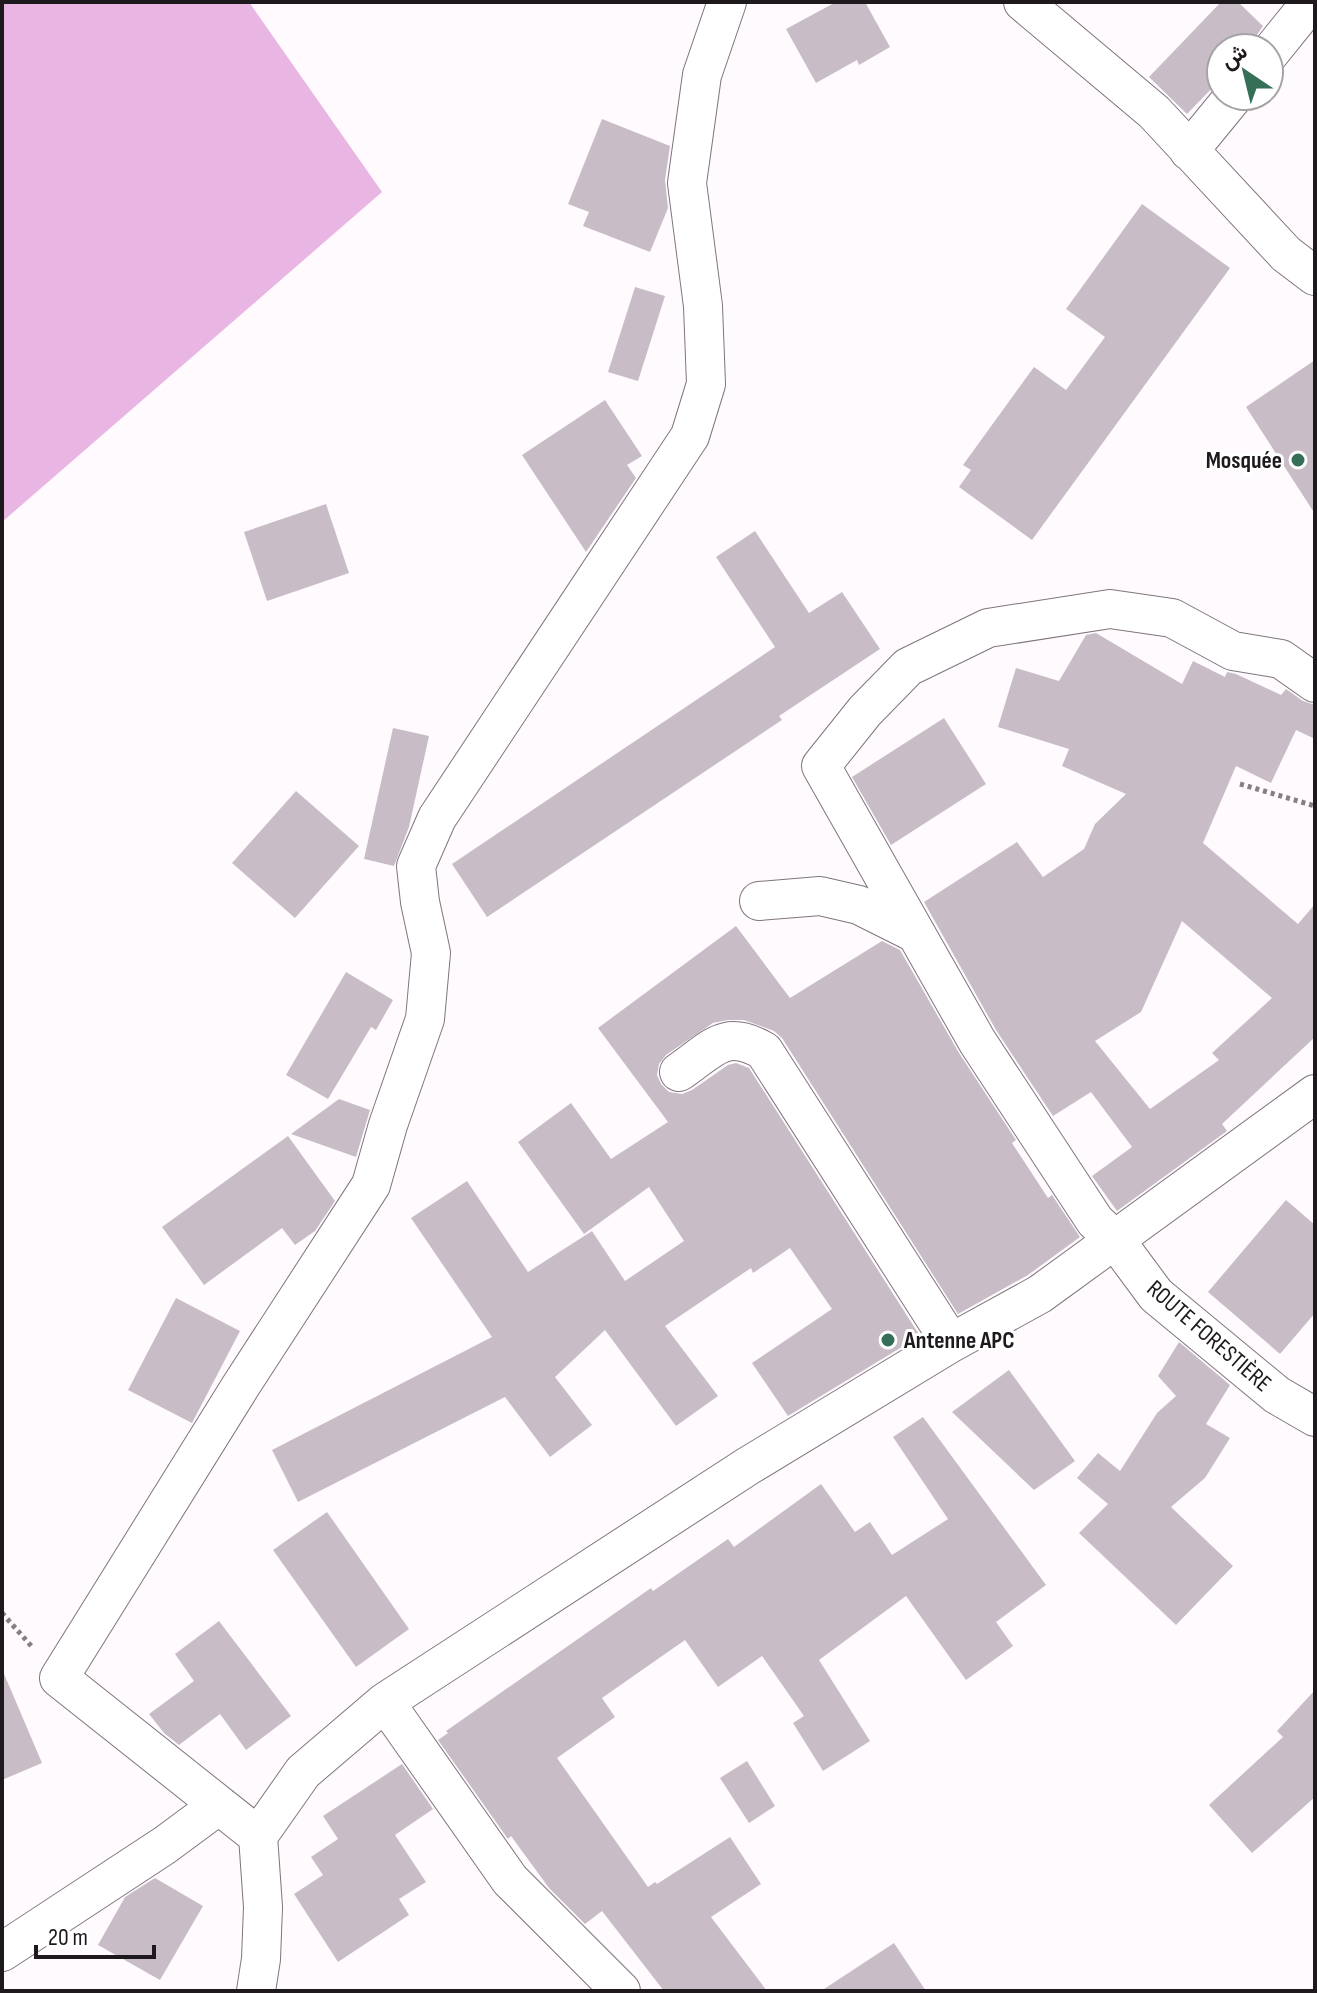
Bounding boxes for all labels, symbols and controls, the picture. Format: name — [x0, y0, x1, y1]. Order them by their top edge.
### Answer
north arrow — [1205, 32, 1285, 112]
text: ش — [1216, 38, 1253, 75]
place label: Mosquée — [1206, 446, 1282, 475]
marker: Mosquée — [1289, 451, 1307, 469]
street label: ROUTE FORESTIÈRE — [1141, 1274, 1277, 1398]
place label: Antenne APC — [903, 1326, 1015, 1355]
marker: Antenne APC — [879, 1331, 897, 1349]
scale bar — [36, 1909, 154, 1959]
text: 20 m — [48, 1923, 88, 1952]

